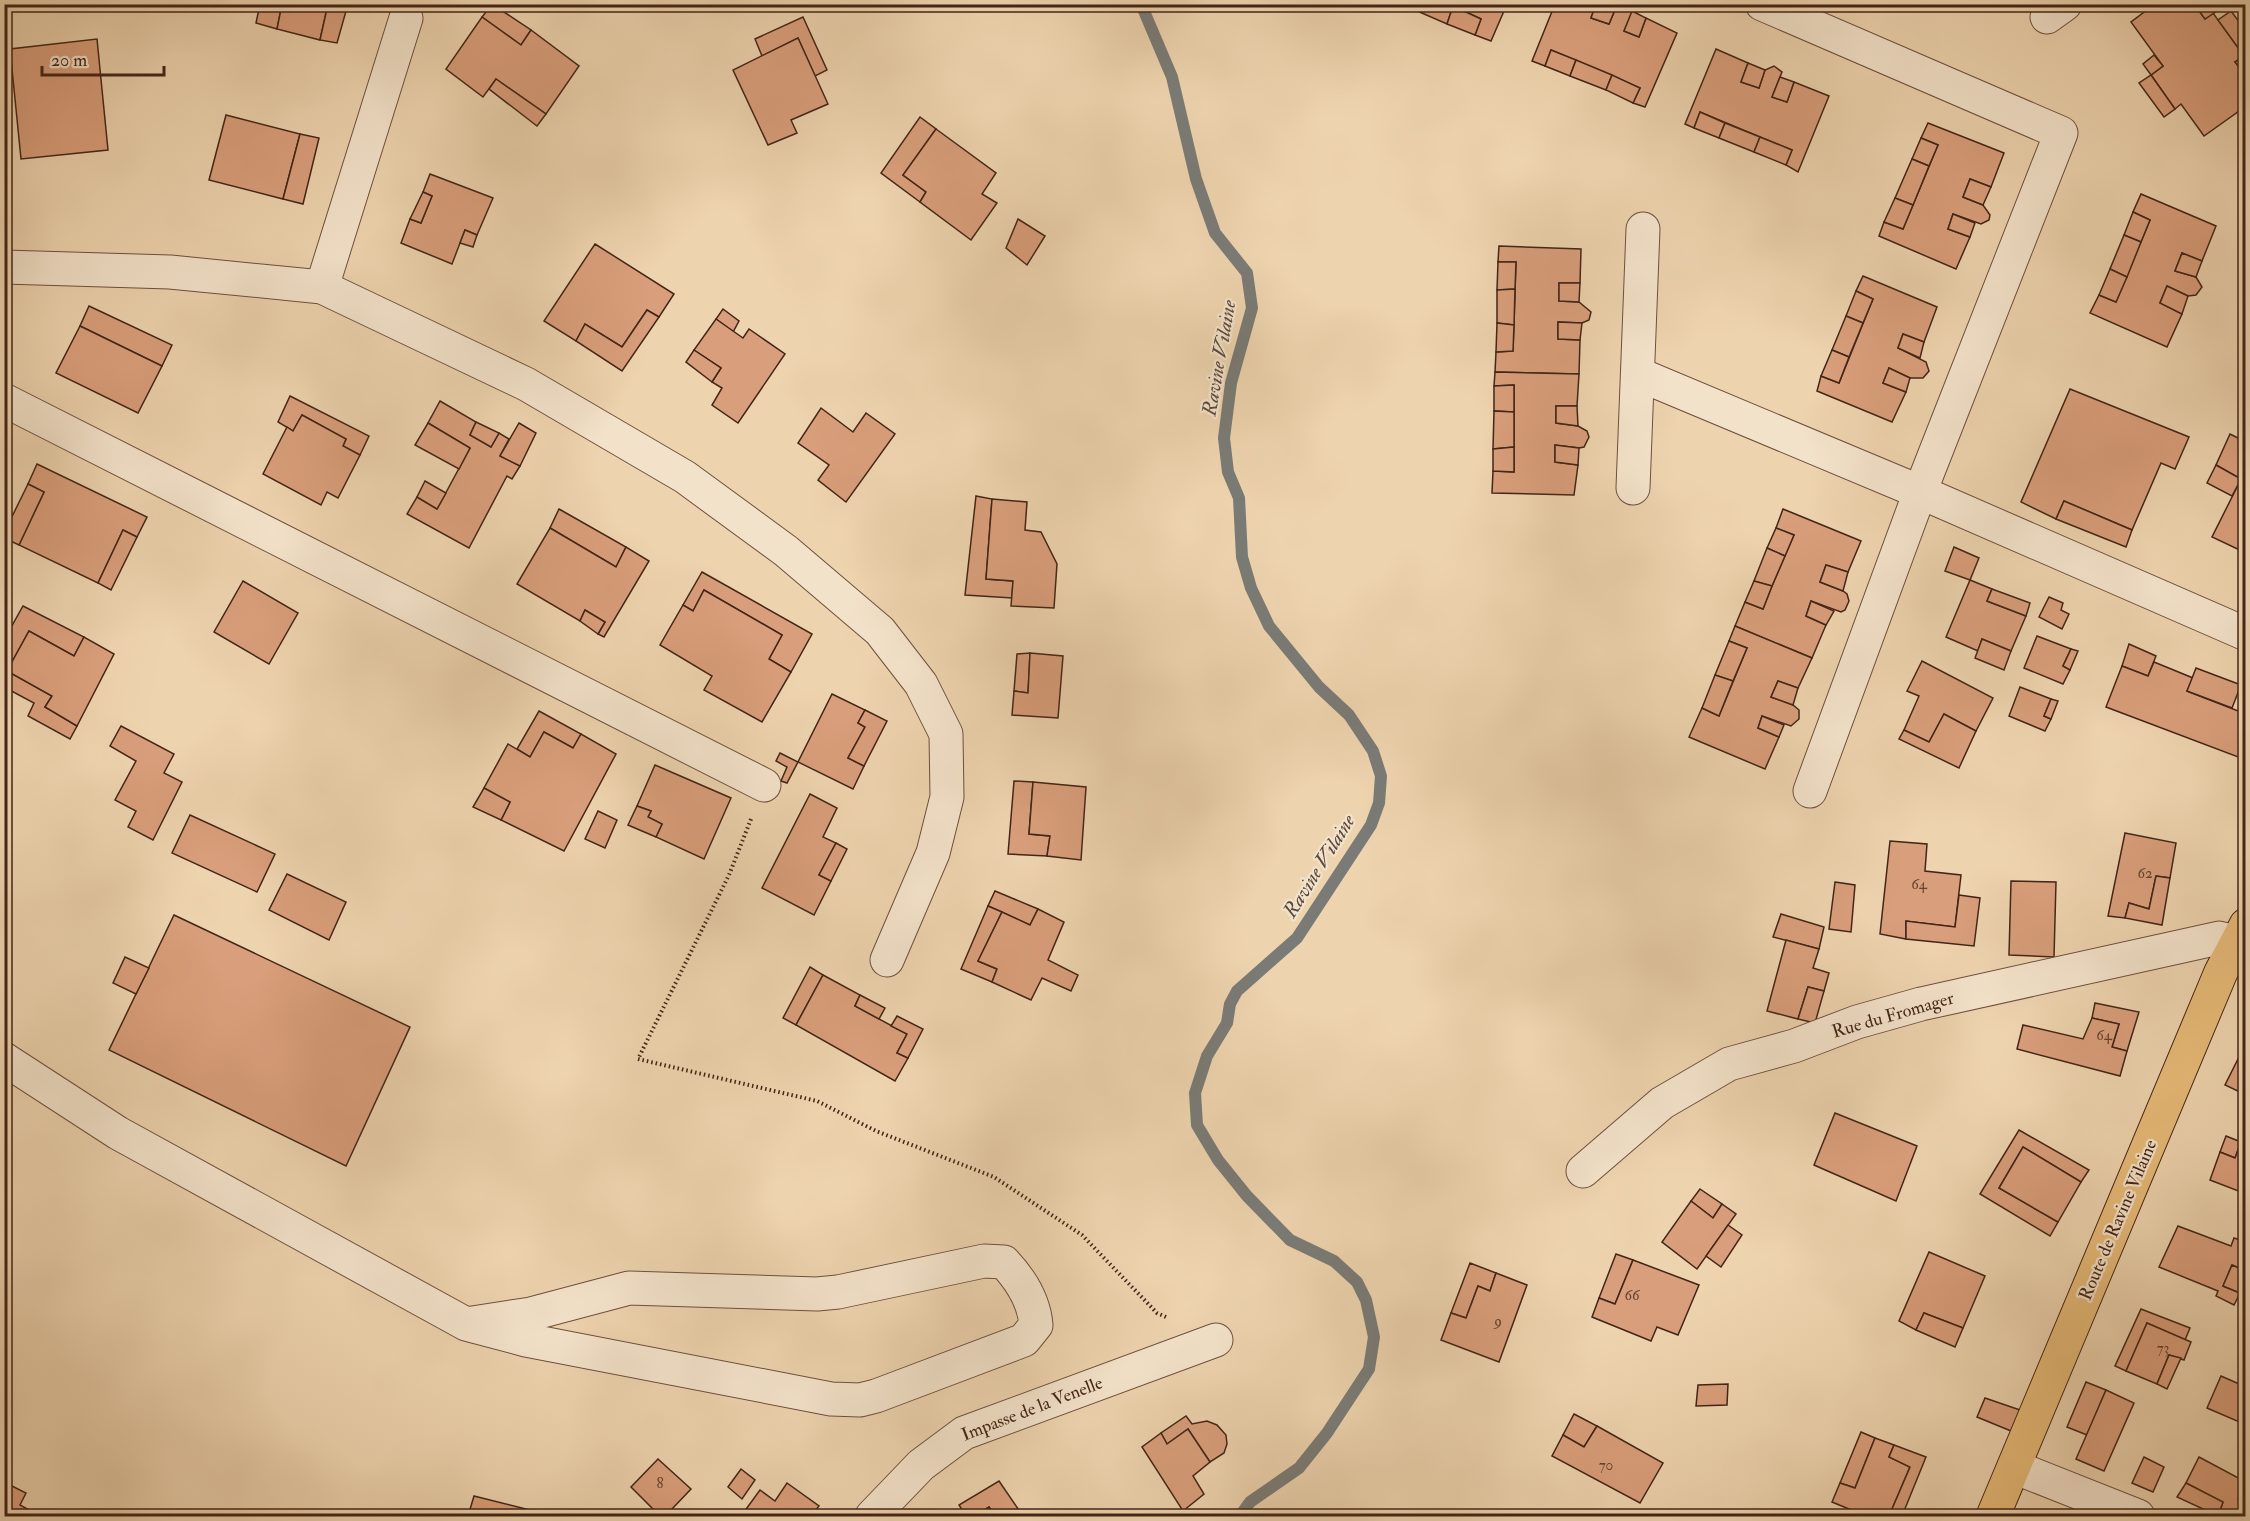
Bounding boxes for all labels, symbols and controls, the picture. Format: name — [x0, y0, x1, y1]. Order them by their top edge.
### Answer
scale bar — [42, 39, 164, 77]
text: 20 m — [51, 49, 87, 72]
water label: Ravine Vilaine — [1196, 298, 1242, 419]
water label: Ravine Vilaine — [1277, 809, 1361, 923]
house number: 62 — [2137, 864, 2153, 883]
house number: 64 — [1911, 875, 1928, 894]
street label: Rue du Fromager — [1829, 987, 1957, 1043]
house number: 64 — [2096, 1026, 2113, 1045]
street label: Route de Ravine Vilaine — [2074, 1136, 2162, 1304]
house number: 66 — [1624, 1286, 1641, 1305]
house number: 9 — [1493, 1312, 1502, 1331]
house number: 73 — [2157, 1339, 2169, 1358]
street label: Impasse de la Venelle — [958, 1371, 1106, 1447]
house number: 70 — [1599, 1456, 1613, 1475]
house number: 8 — [656, 1474, 664, 1493]

